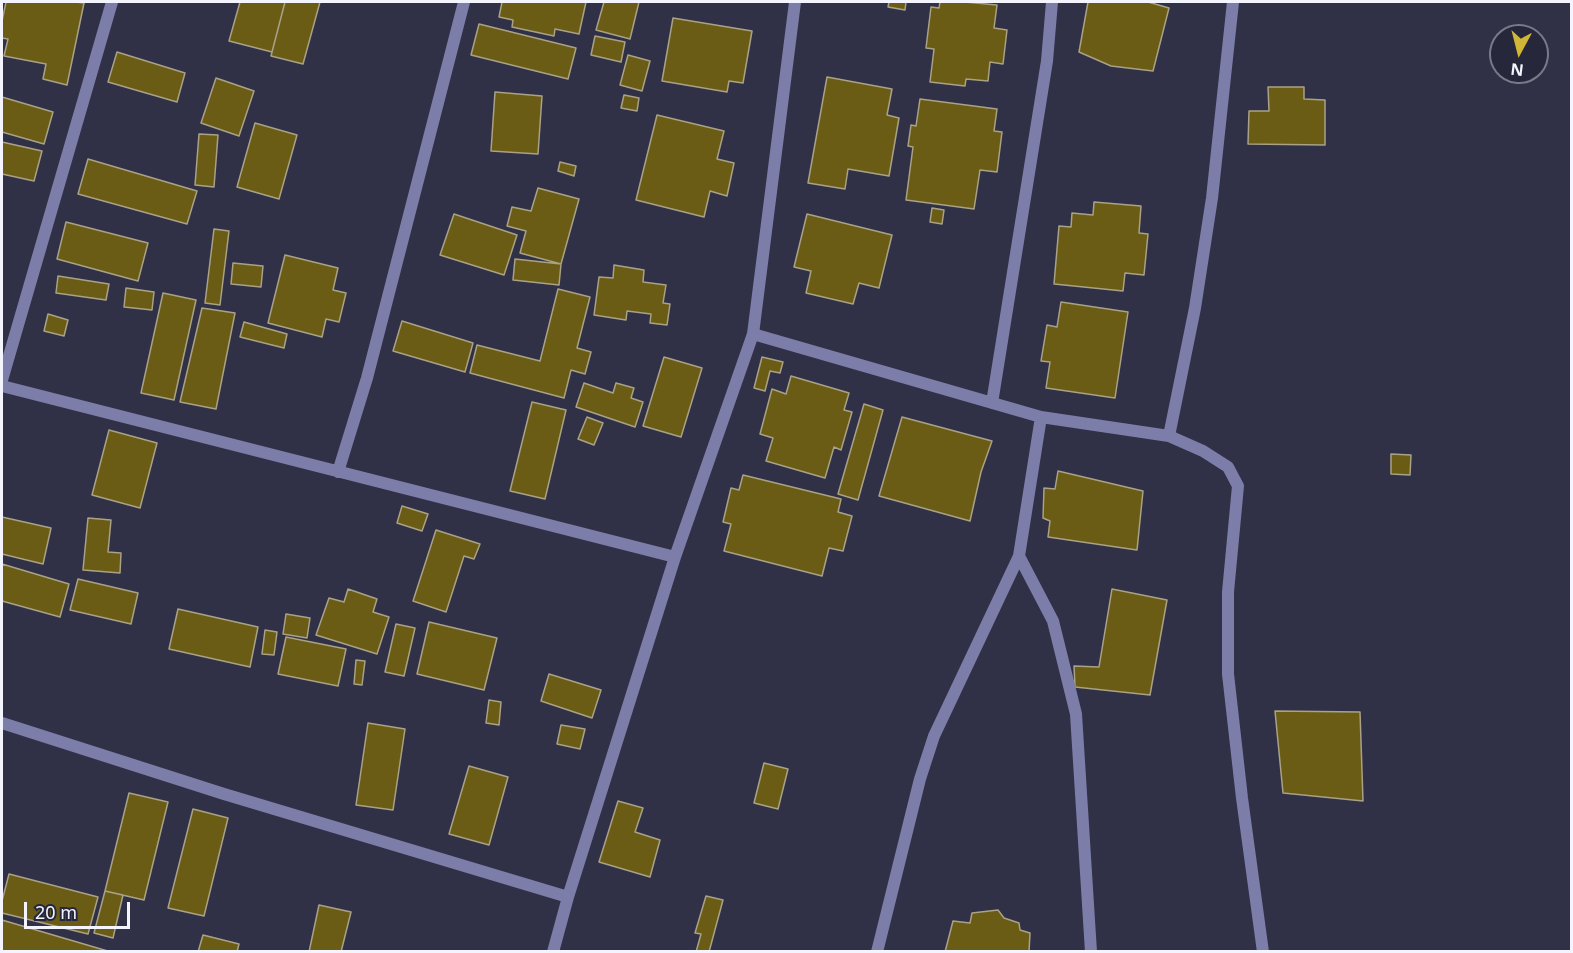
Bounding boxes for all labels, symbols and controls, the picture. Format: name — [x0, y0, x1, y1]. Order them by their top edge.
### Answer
north arrow — [1489, 24, 1549, 84]
text: N — [1509, 58, 1525, 82]
scale bar — [27, 890, 134, 928]
text: 20 m — [35, 900, 77, 924]

